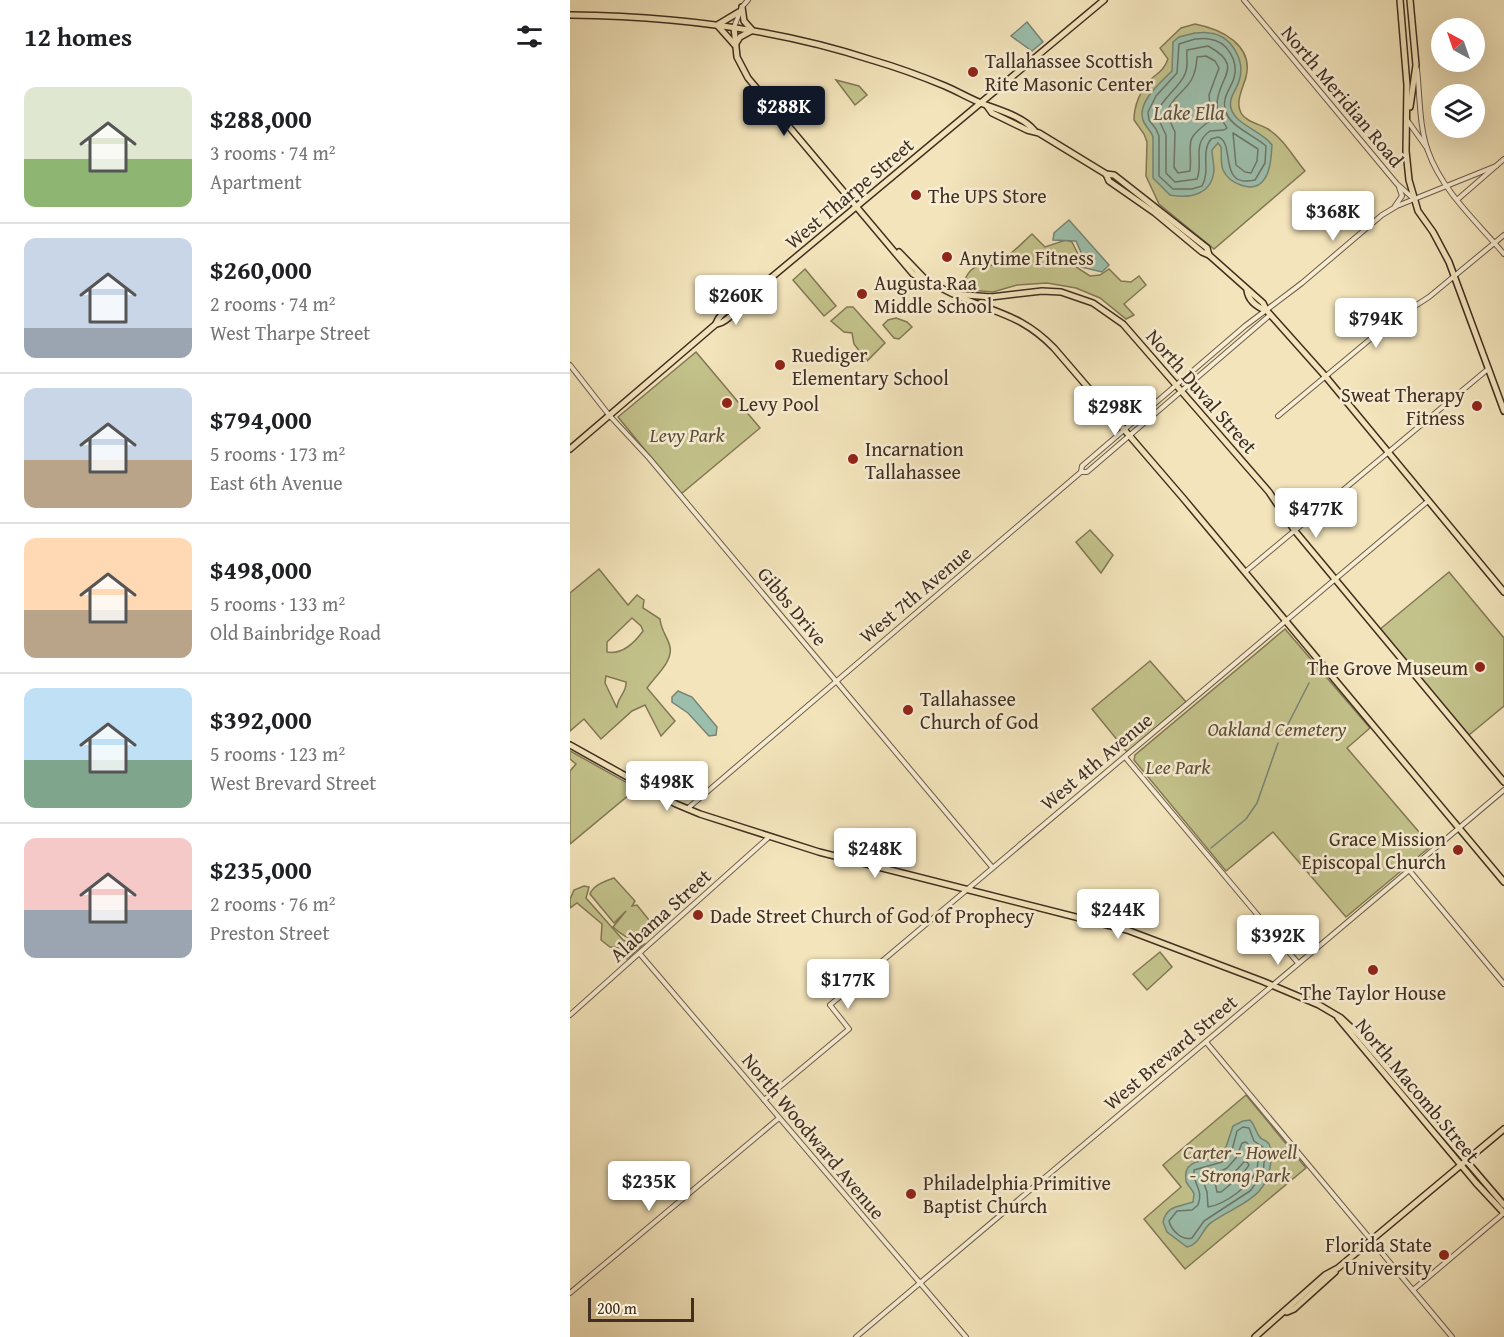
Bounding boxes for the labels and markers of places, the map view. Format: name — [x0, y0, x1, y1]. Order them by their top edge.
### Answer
place label: Tallahassee Scottish Rite Masonic Center — [985, 46, 1153, 98]
marker: Tallahassee Scottish Rite Masonic Center — [966, 65, 980, 79]
pin: $288K — [742, 86, 826, 137]
place label: The UPS Store — [928, 181, 1047, 210]
marker: The UPS Store — [909, 188, 923, 202]
pin: $368K — [1291, 191, 1375, 242]
place label: Anytime Fitness — [959, 243, 1094, 272]
marker: Anytime Fitness — [940, 250, 954, 264]
place label: Augusta Raa Middle School — [874, 268, 993, 320]
pin: $260K — [694, 275, 778, 326]
marker: Augusta Raa Middle School — [855, 287, 869, 301]
pin: $794K — [1334, 298, 1418, 349]
place label: Ruediger Elementary School — [792, 340, 949, 392]
marker: Ruediger Elementary School — [773, 358, 787, 372]
place label: Sweat Therapy Fitness — [1341, 380, 1465, 432]
pin: $298K — [1073, 386, 1157, 437]
place label: Levy Pool — [739, 389, 820, 418]
marker: Levy Pool — [720, 396, 734, 410]
marker: Sweat Therapy Fitness — [1470, 399, 1484, 413]
place label: Incarnation Tallahassee — [865, 434, 964, 486]
marker: Incarnation Tallahassee — [846, 452, 860, 466]
pin: $477K — [1274, 488, 1358, 539]
place label: The Grove Museum — [1307, 653, 1469, 682]
marker: The Grove Museum — [1473, 660, 1487, 674]
place label: Tallahassee Church of God — [920, 684, 1039, 736]
marker: Tallahassee Church of God — [901, 703, 915, 717]
pin: $498K — [625, 761, 709, 812]
place label: Grace Mission Episcopal Church — [1302, 824, 1446, 876]
pin: $248K — [833, 828, 917, 879]
marker: Grace Mission Episcopal Church — [1451, 843, 1465, 857]
pin: $244K — [1076, 889, 1160, 940]
place label: Dade Street Church of God of Prophecy — [710, 901, 1034, 930]
marker: Dade Street Church of God of Prophecy — [691, 908, 705, 922]
pin: $392K — [1236, 915, 1320, 966]
pin: $177K — [806, 959, 890, 1010]
marker: The Taylor House — [1366, 963, 1380, 977]
place label: The Taylor House — [1300, 978, 1446, 1007]
pin: $235K — [607, 1161, 691, 1212]
place label: Philadelphia Primitive Baptist Church — [923, 1168, 1111, 1220]
marker: Philadelphia Primitive Baptist Church — [904, 1187, 918, 1201]
place label: Florida State University — [1325, 1230, 1432, 1282]
marker: Florida State University — [1437, 1248, 1451, 1262]

